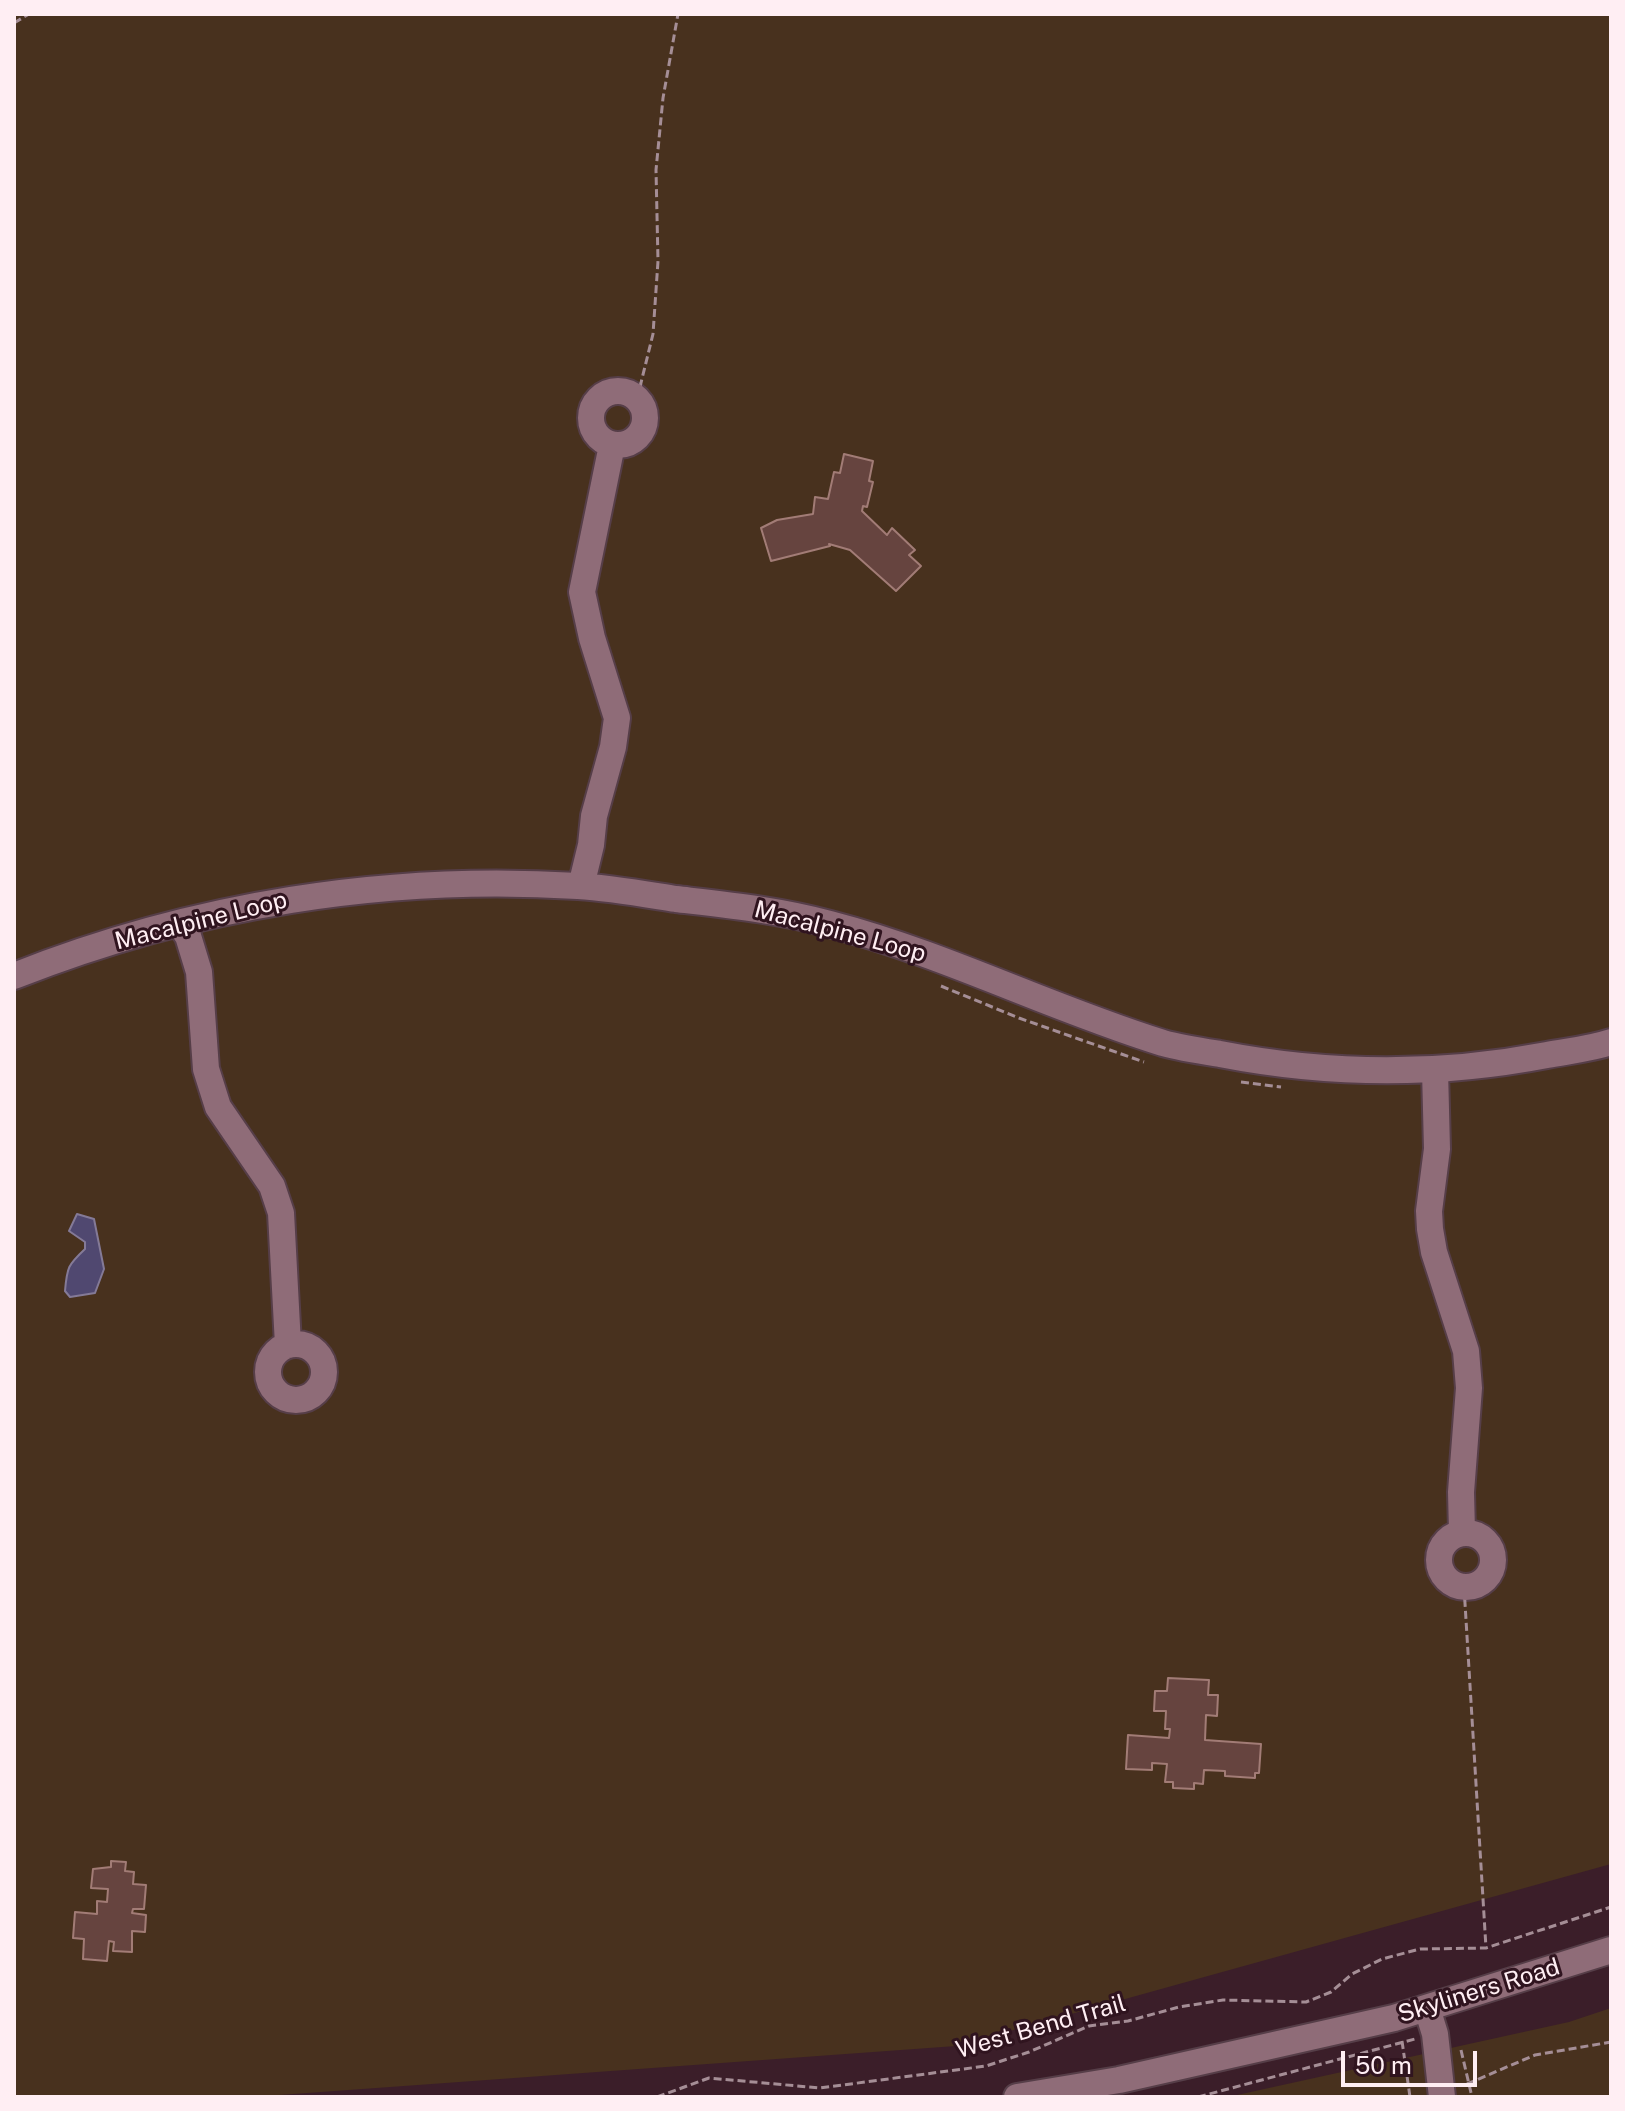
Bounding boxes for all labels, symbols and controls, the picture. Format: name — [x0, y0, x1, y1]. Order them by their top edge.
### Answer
street label: Macalpine Loop — [112, 886, 290, 956]
street label: Macalpine Loop — [751, 895, 929, 969]
street label: Skyliners Road — [1395, 1953, 1563, 2029]
street label: West Bend Trail — [953, 1989, 1129, 2065]
scale bar — [1345, 2035, 1481, 2085]
text: 50 m — [1355, 2051, 1412, 2079]

